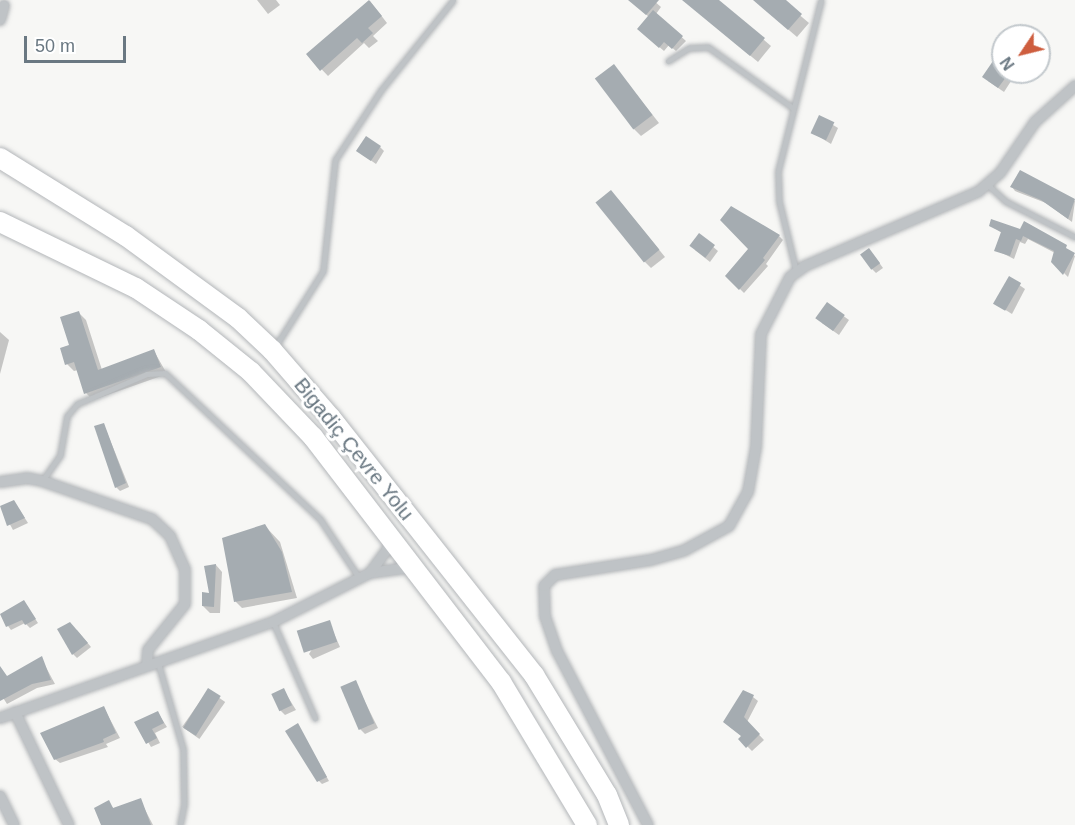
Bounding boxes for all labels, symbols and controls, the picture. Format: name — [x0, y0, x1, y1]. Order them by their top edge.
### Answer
scale bar — [27, 24, 129, 62]
north arrow — [991, 24, 1051, 84]
text: 50 m — [35, 36, 75, 56]
text: N — [997, 54, 1018, 73]
street label: Bigadiç Çevre Yolu — [289, 372, 419, 526]

